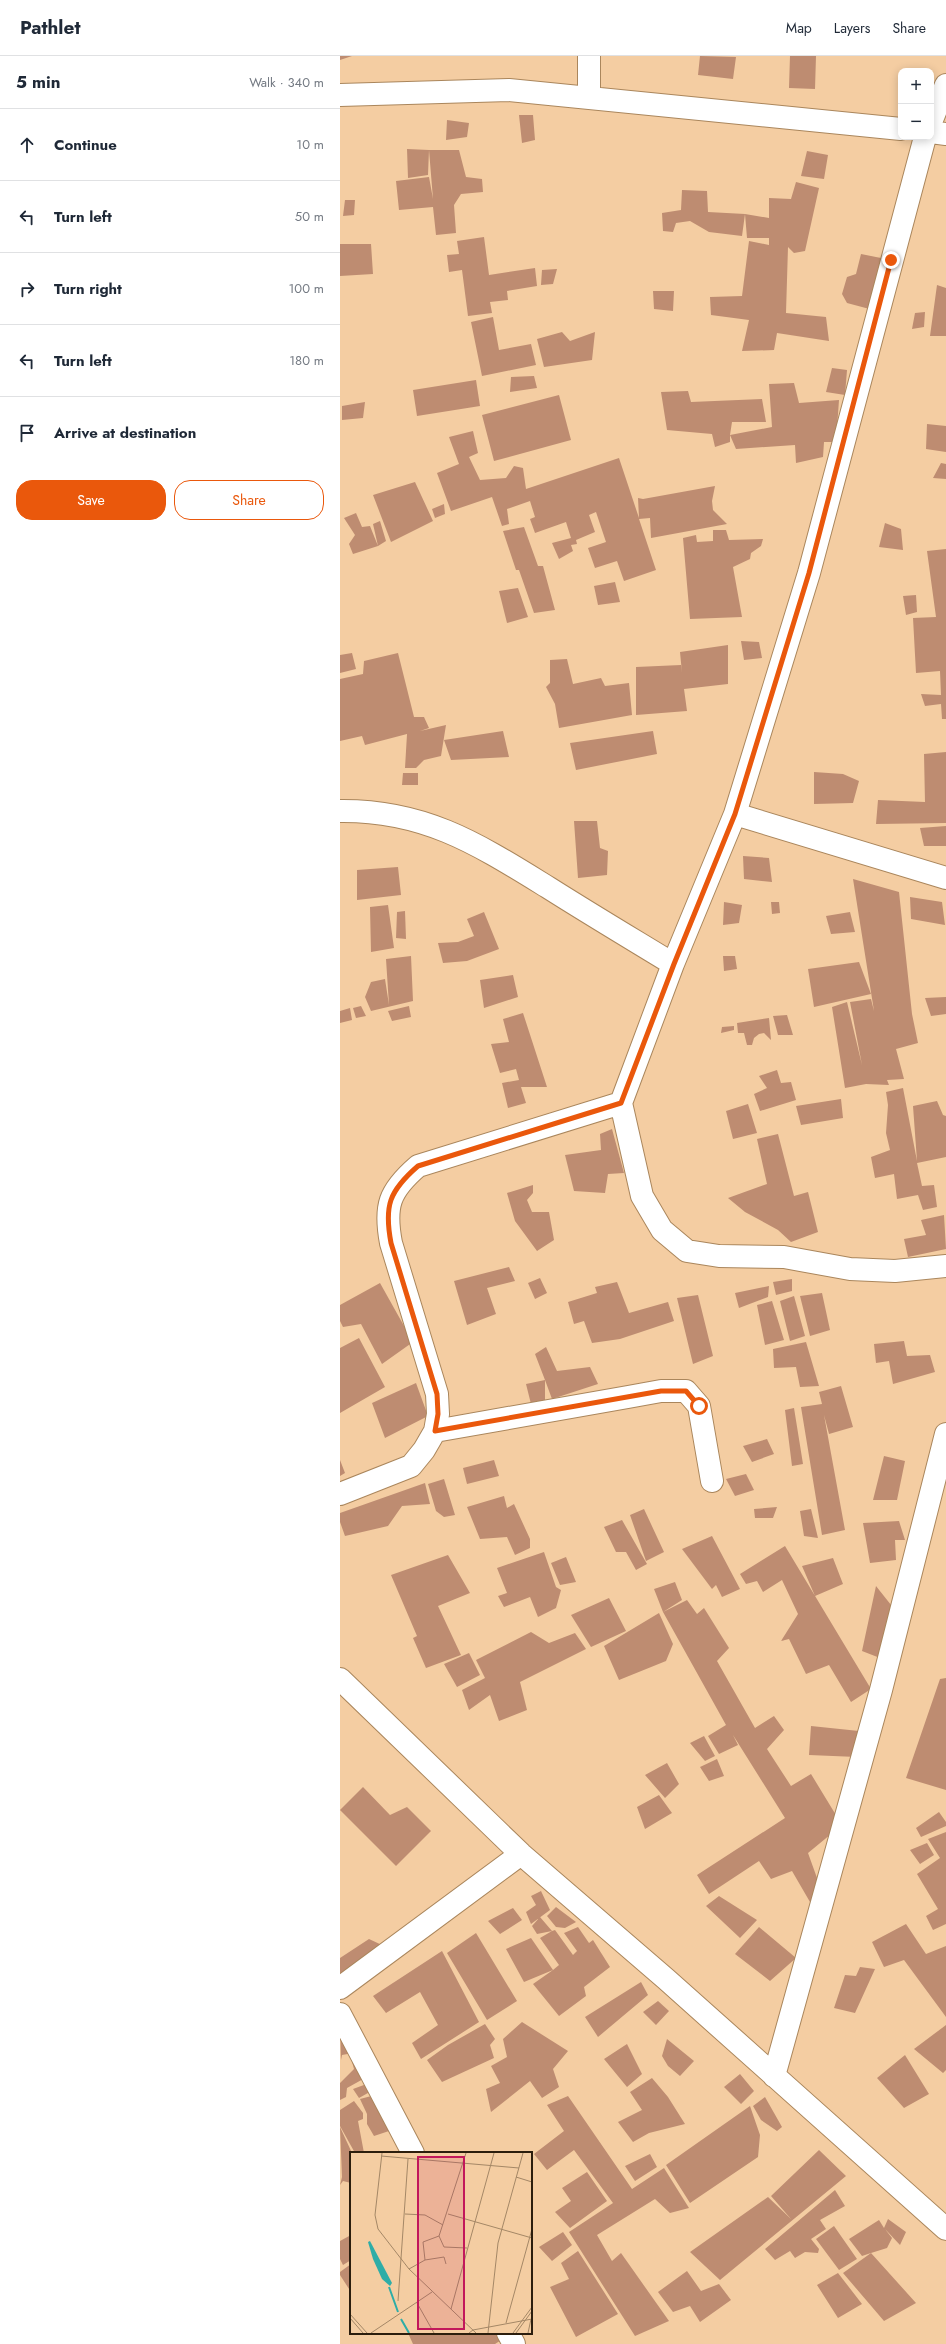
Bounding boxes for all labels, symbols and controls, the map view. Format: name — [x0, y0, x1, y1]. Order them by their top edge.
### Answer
text: Pathlet — [20, 14, 80, 41]
text: Map — [786, 18, 812, 38]
text: Layers — [834, 18, 870, 38]
text: Share — [892, 18, 926, 38]
map controls — [898, 68, 934, 140]
button: + — [898, 68, 934, 104]
text: 5 min — [16, 70, 60, 94]
text: Walk · 340 m — [249, 73, 324, 92]
button: − — [898, 104, 934, 140]
icon: ahead — [16, 134, 38, 156]
text: Continue — [54, 134, 117, 156]
text: 10 m — [296, 135, 324, 154]
icon: left — [16, 206, 38, 228]
text: Turn left — [54, 206, 112, 228]
text: 50 m — [295, 207, 324, 226]
route end — [882, 251, 900, 269]
icon: right — [16, 278, 38, 300]
text: Turn right — [54, 278, 122, 300]
text: 100 m — [289, 279, 324, 298]
icon: left — [16, 350, 38, 372]
text: Turn left — [54, 350, 112, 372]
text: 180 m — [289, 351, 324, 370]
icon: arrive — [16, 422, 38, 444]
text: Arrive at destination — [54, 422, 196, 444]
button: Save — [16, 480, 166, 520]
button: Share — [174, 480, 324, 520]
route start — [690, 1397, 708, 1415]
inset map — [350, 2152, 532, 2334]

